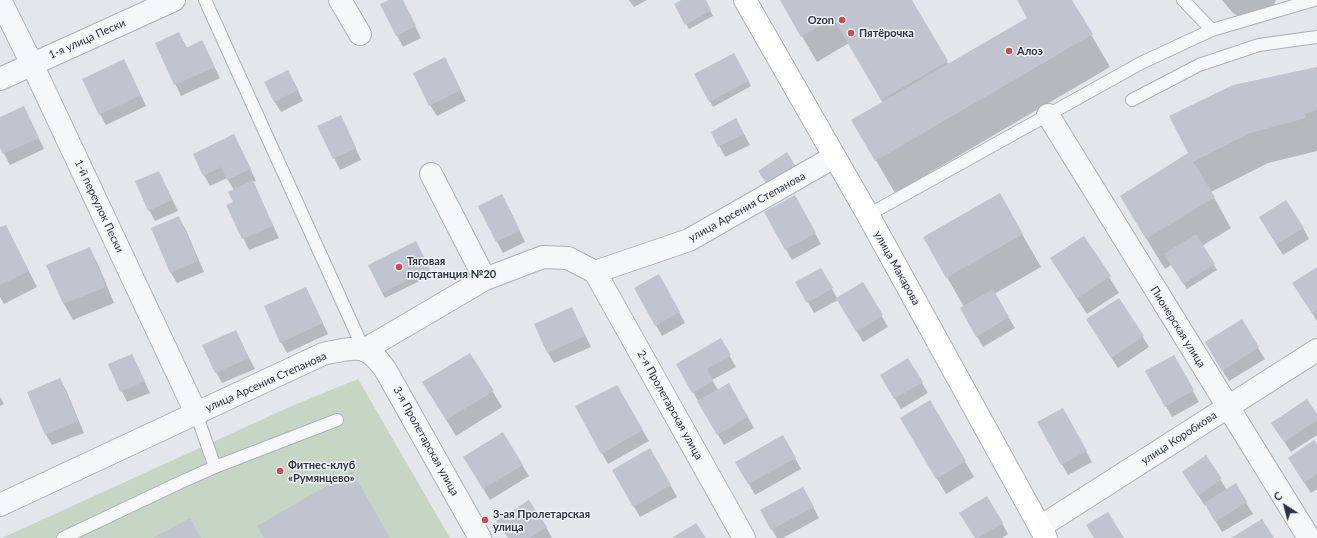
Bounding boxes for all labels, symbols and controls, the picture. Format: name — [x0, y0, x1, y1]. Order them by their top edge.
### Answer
place label: Ozon — [808, 13, 834, 27]
marker: Ozon — [837, 15, 847, 25]
street label: 1-я улица Пески — [47, 16, 127, 62]
place label: Пятёрочка — [859, 26, 914, 40]
marker: Пятёрочка — [846, 28, 856, 38]
place label: Алоэ — [1017, 44, 1043, 58]
marker: Алоэ — [1004, 46, 1014, 56]
street label: 1-й переулок Пески — [72, 158, 126, 254]
street label: улица Арсения Степанова — [686, 169, 808, 245]
street label: улица Макарова — [871, 229, 923, 307]
place label: Тяговая подстанция №20 — [407, 254, 496, 280]
marker: Тяговая подстанция №20 — [394, 262, 404, 272]
street label: Пионерская улица — [1148, 284, 1208, 370]
street label: 2-я Пролетарская улица — [634, 348, 706, 462]
street label: улица Арсения Степанова — [203, 349, 329, 415]
street label: 3-я Пролетарская улица — [390, 384, 462, 498]
street label: улица Коробкова — [1139, 409, 1219, 467]
place label: Фитнес-клуб «Румянцево» — [288, 458, 355, 484]
marker: Фитнес-клуб «Румянцево» — [275, 466, 285, 476]
north arrow — [1265, 486, 1305, 526]
text: С — [1271, 488, 1284, 503]
place label: 3-ая Пролетарская улица — [493, 507, 590, 533]
marker: 3-ая Пролетарская улица — [480, 515, 490, 525]

